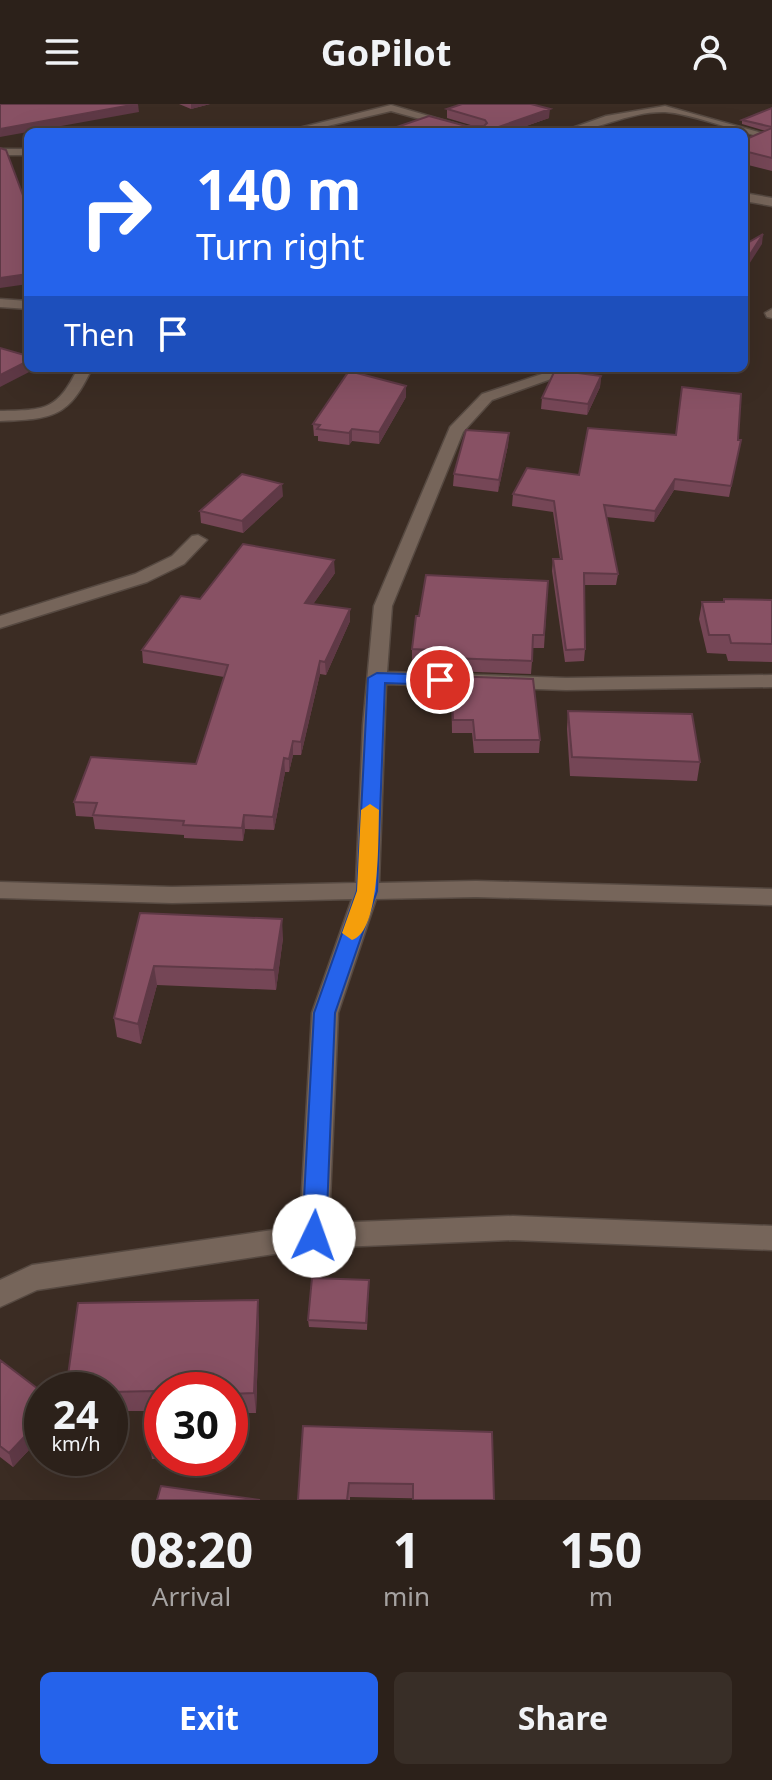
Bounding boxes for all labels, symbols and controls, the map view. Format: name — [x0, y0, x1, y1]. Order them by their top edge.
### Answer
text: GoPilot — [321, 28, 451, 77]
icon: menu — [40, 30, 84, 74]
icon: person — [688, 30, 732, 74]
text: 140 m — [196, 150, 361, 226]
icon: right — [64, 160, 168, 264]
text: Turn right — [196, 222, 364, 271]
icon: arrive — [151, 312, 195, 356]
text: Then — [64, 314, 135, 355]
pin — [406, 646, 474, 714]
icon: arrive — [418, 658, 462, 702]
position arrow — [272, 1194, 356, 1278]
speed limit sign: 30 — [144, 1372, 248, 1476]
text: 24 — [53, 1386, 99, 1441]
text: km/h — [51, 1430, 101, 1457]
text: 08:20 — [130, 1517, 253, 1582]
text: 1 — [393, 1517, 420, 1582]
text: 150 — [560, 1517, 642, 1582]
text: Arrival — [152, 1578, 231, 1614]
text: min — [383, 1578, 430, 1614]
text: m — [589, 1578, 613, 1614]
button: Exit — [40, 1672, 378, 1764]
button: Share — [394, 1672, 732, 1764]

